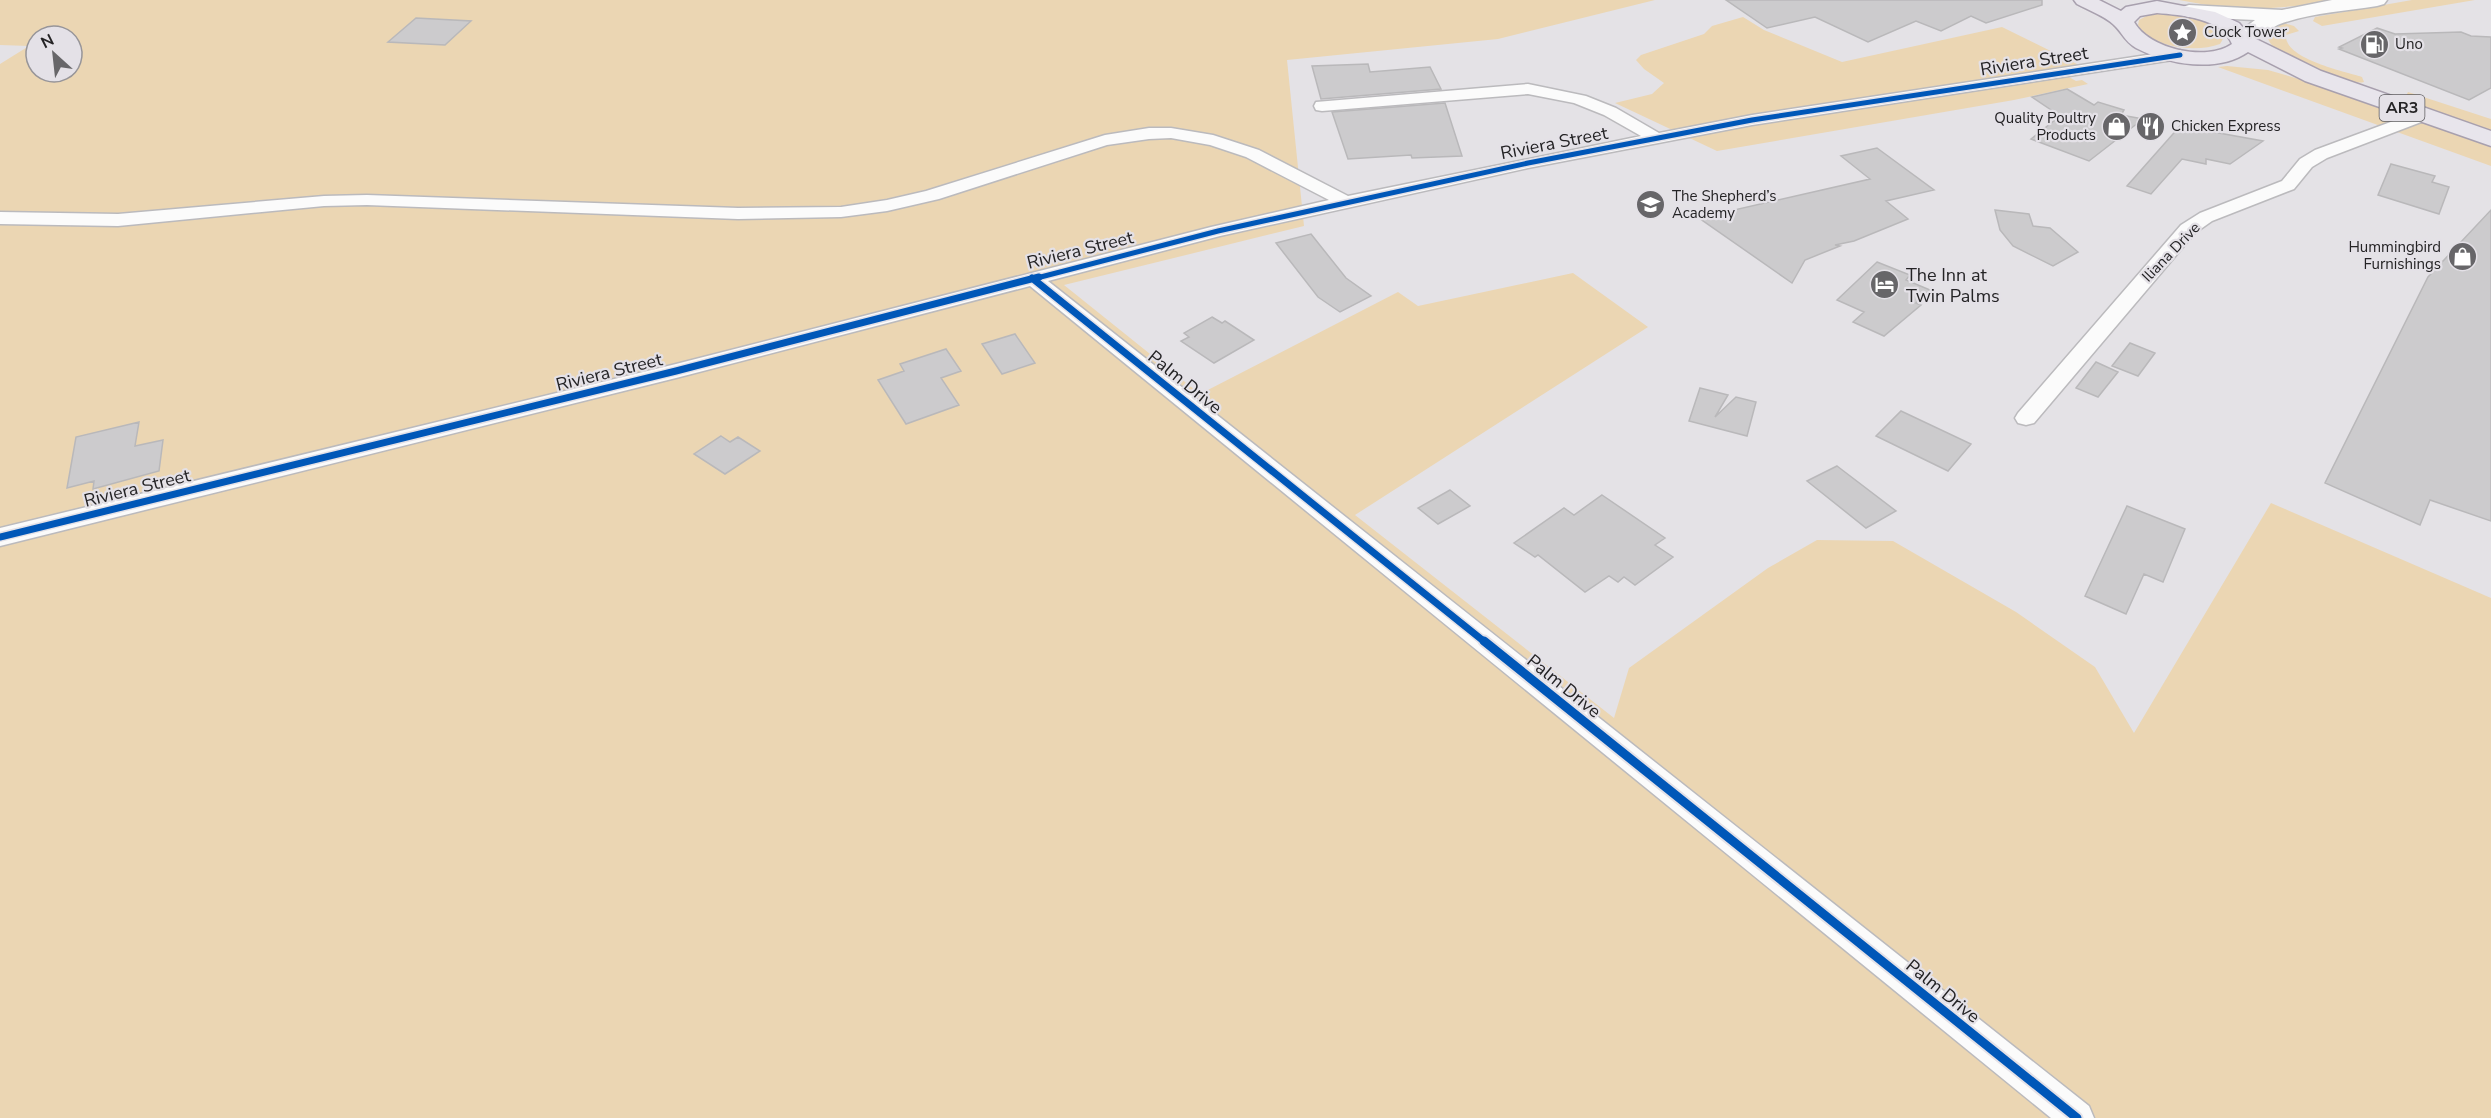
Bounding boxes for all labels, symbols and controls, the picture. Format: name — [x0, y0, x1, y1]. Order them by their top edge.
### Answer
place icon: Clock Tower — [2167, 16, 2199, 48]
place label: Clock Tower — [2204, 22, 2288, 42]
north arrow — [24, 24, 84, 84]
fuel station icon: Uno — [2358, 28, 2390, 60]
text: N — [37, 29, 58, 54]
place label: Uno — [2395, 34, 2423, 54]
street label: Riviera Street — [1978, 41, 2090, 81]
road number: AR3 — [2380, 95, 2424, 121]
place label: Quality Poultry Products — [1994, 108, 2096, 145]
restaurant icon: Chicken Express — [2134, 110, 2166, 142]
shop icon: Quality Poultry Products — [2101, 111, 2133, 143]
place label: Chicken Express — [2171, 116, 2281, 136]
street label: Riviera Street — [1498, 121, 1610, 165]
place label: The Shepherd’s Academy — [1672, 186, 1777, 223]
school or university icon: The Shepherd’s Academy — [1635, 189, 1667, 221]
street label: Iliana Drive — [2138, 218, 2204, 286]
street label: Riviera Street — [1024, 225, 1136, 275]
place label: Hummingbird Furnishings — [2348, 237, 2441, 274]
shop icon: Hummingbird Furnishings — [2446, 240, 2478, 272]
place label: The Inn at Twin Palms — [1906, 263, 2000, 308]
hotel icon: The Inn at Twin Palms — [1869, 269, 1901, 301]
street label: Palm Drive — [1143, 345, 1227, 419]
street label: Riviera Street — [553, 347, 665, 397]
street label: Riviera Street — [81, 463, 193, 513]
street label: Palm Drive — [1522, 649, 1606, 723]
street label: Palm Drive — [1901, 954, 1985, 1028]

